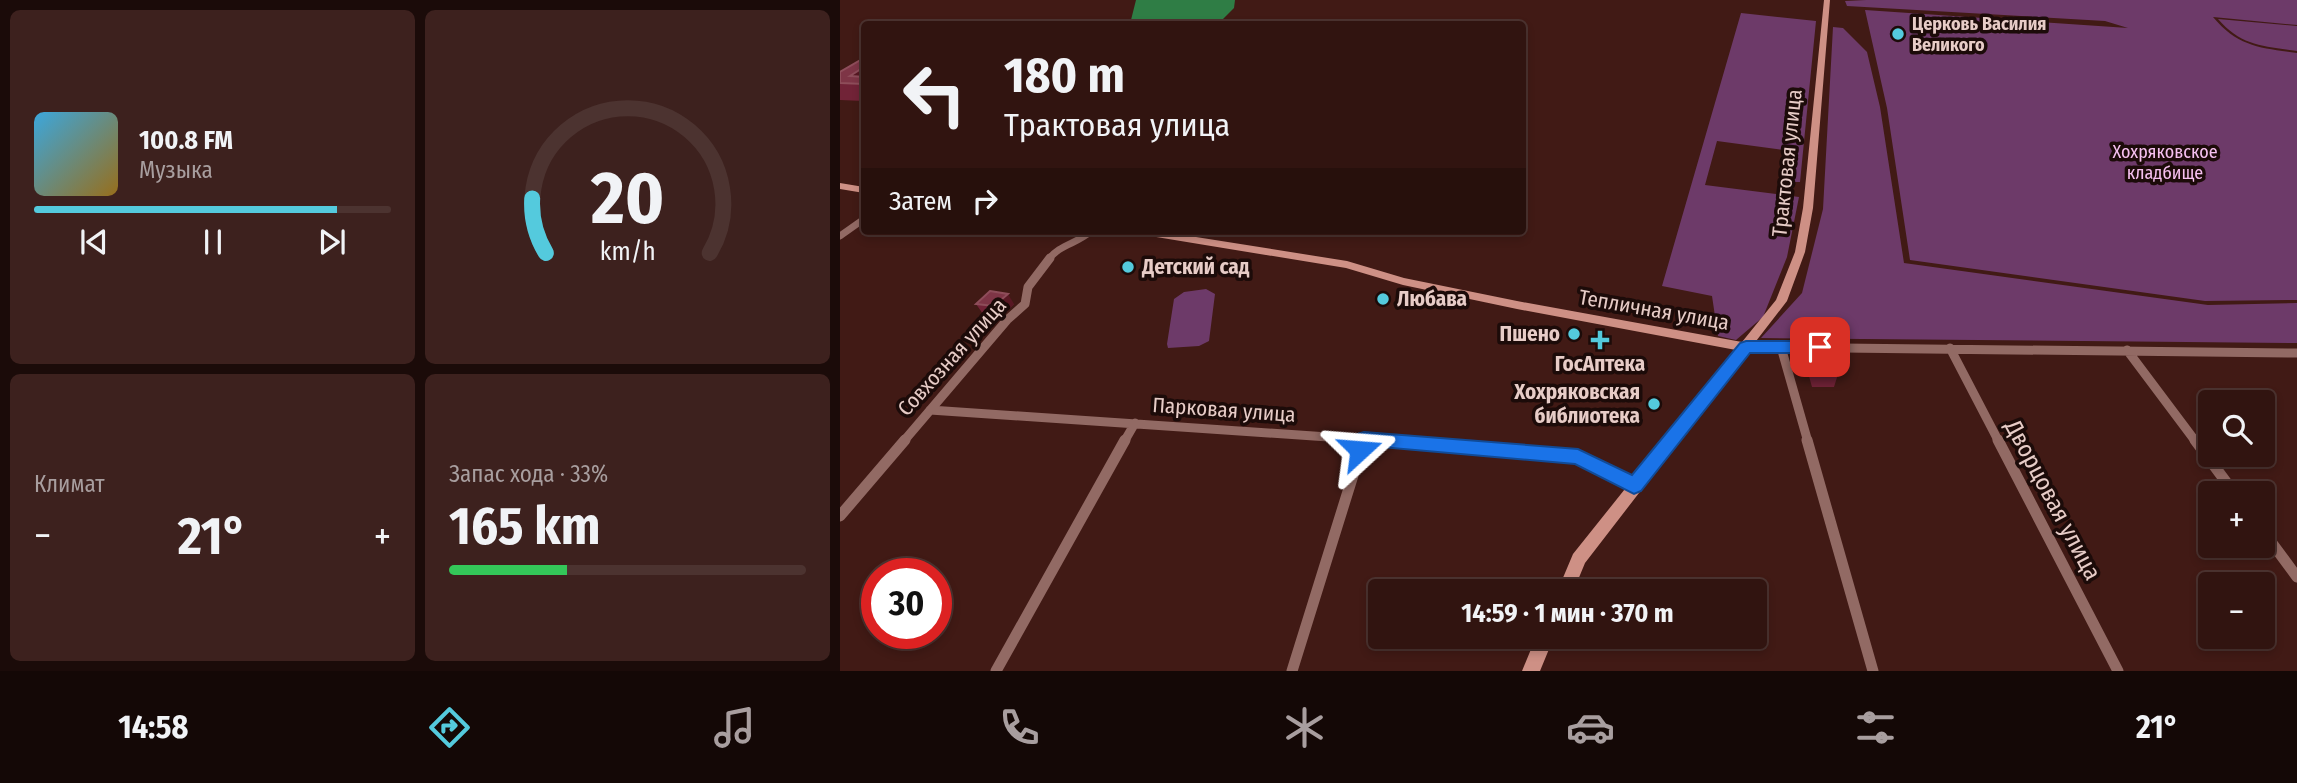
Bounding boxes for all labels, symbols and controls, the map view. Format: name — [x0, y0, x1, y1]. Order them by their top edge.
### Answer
place label: Церковь Василия Великого — [1912, 13, 2046, 56]
marker: Церковь Василия Великого — [1890, 26, 1906, 42]
text: 180 m — [1004, 46, 1125, 105]
icon: left — [889, 49, 980, 140]
street label: Трактовая улица — [1766, 88, 1808, 238]
text: Трактовая улица — [1004, 106, 1230, 144]
text: 100.8 FM — [139, 125, 233, 156]
park label: Хохряковское кладбище — [2112, 141, 2218, 184]
text: 20 — [590, 155, 664, 242]
text: Музыка — [139, 156, 213, 184]
icon: right — [966, 182, 1004, 220]
text: Затем — [889, 186, 952, 217]
icon: previous — [75, 223, 113, 261]
icon: pause — [194, 223, 232, 261]
icon: next — [313, 223, 351, 261]
text: km/h — [600, 237, 655, 267]
place label: Детский сад — [1141, 254, 1250, 280]
marker: Детский сад — [1120, 259, 1136, 275]
street label: Тепличная улица — [1577, 284, 1731, 336]
place label: Любава — [1397, 286, 1467, 312]
marker: Любава — [1375, 291, 1391, 307]
street label: Совхозная улица — [892, 293, 1012, 421]
pin — [1790, 317, 1850, 377]
place label: Пшено — [1500, 321, 1560, 347]
marker: Пшено — [1566, 326, 1582, 342]
icon: arrive — [1801, 328, 1839, 366]
marker: ГосАптека — [1592, 332, 1608, 348]
place label: ГосАптека — [1555, 351, 1645, 377]
place label: Хохряковская библиотека — [1513, 379, 1640, 429]
map controls — [2198, 390, 2275, 649]
button: search — [2198, 390, 2275, 467]
street label: Парковая улица — [1152, 392, 1296, 428]
marker: Хохряковская библиотека — [1646, 396, 1662, 412]
position arrow — [1323, 413, 1397, 487]
street label: Дворцовая улица — [1999, 414, 2107, 585]
text: Запас хода · 33% — [449, 460, 608, 488]
text: Климат — [34, 470, 105, 498]
button: + — [2198, 481, 2275, 558]
text: 165 km — [449, 495, 600, 558]
text: 21° — [178, 505, 247, 568]
text: − — [34, 513, 51, 559]
text: + — [374, 513, 391, 559]
speed limit sign: 30 — [861, 558, 952, 649]
button: − — [2198, 572, 2275, 649]
text: 14:59 · 1 мин · 370 m — [1461, 598, 1674, 629]
icon: directions — [425, 703, 474, 752]
icon: music — [710, 703, 759, 752]
icon: phone — [995, 703, 1044, 752]
icon: climate — [1280, 703, 1329, 752]
icon: car — [1566, 703, 1615, 752]
icon: filters — [1851, 703, 1900, 752]
text: 14:58 — [118, 708, 188, 746]
text: 21° — [2136, 708, 2179, 746]

